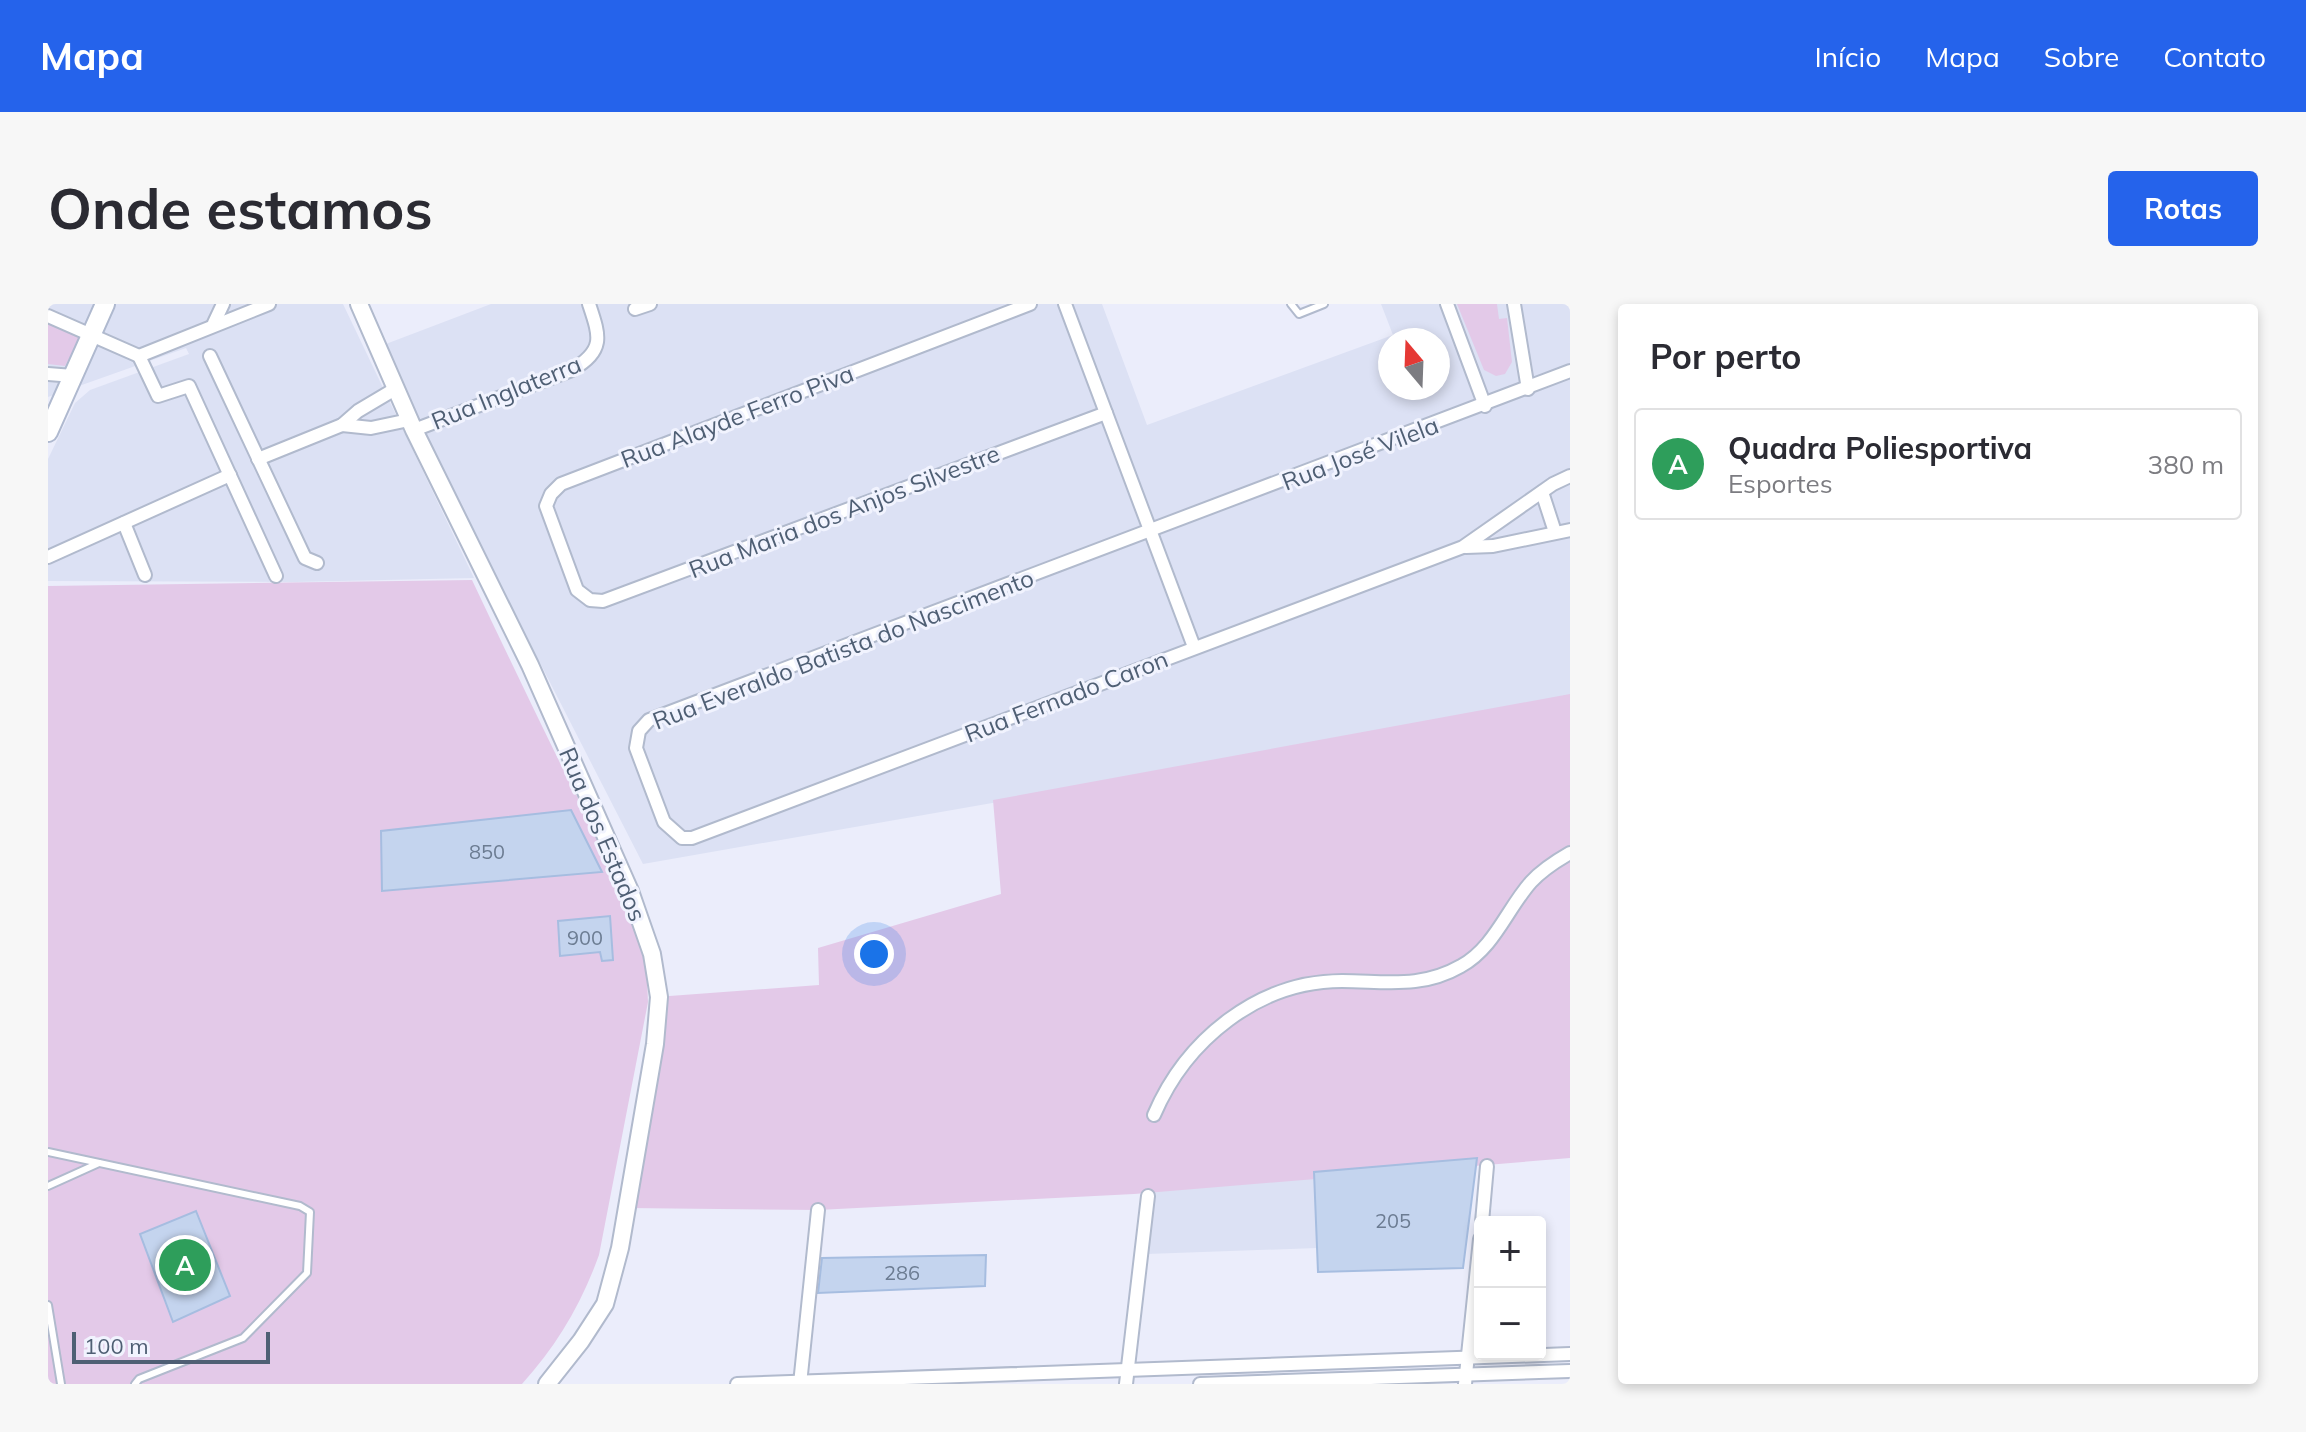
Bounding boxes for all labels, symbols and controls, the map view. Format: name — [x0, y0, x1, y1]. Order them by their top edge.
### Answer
text: Mapa — [40, 32, 144, 80]
text: Início — [1814, 39, 1881, 74]
text: Mapa — [1925, 39, 2000, 74]
text: Sobre — [2044, 39, 2119, 74]
text: Contato — [2163, 39, 2266, 74]
button: Rotas — [2108, 171, 2258, 246]
text: Onde estamos — [48, 173, 433, 243]
north arrow — [1378, 328, 1450, 400]
text: Por perto — [1650, 335, 1801, 378]
street label: Rua Inglaterra — [427, 348, 585, 436]
street label: Rua Alayde Ferro Piva — [617, 358, 857, 474]
street label: Rua José Vilela — [1277, 409, 1443, 497]
text: Quadra Poliesportiva — [1728, 429, 2032, 467]
street label: Rua Maria dos Anjos Silvestre — [684, 438, 1004, 584]
text: A — [1668, 448, 1688, 481]
text: 380 m — [2148, 448, 2224, 481]
text: Esportes — [1728, 467, 1833, 500]
street label: Rua Everaldo Batista do Nascimento — [648, 562, 1038, 736]
street label: Rua Fernado Caron — [960, 643, 1172, 749]
street label: Rua dos Estados — [553, 743, 653, 925]
house number: 850 — [469, 839, 505, 864]
house number: 900 — [567, 925, 603, 950]
your location — [854, 934, 894, 974]
house number: 205 — [1375, 1208, 1411, 1233]
map controls — [1474, 1216, 1546, 1360]
button: + — [1474, 1216, 1546, 1288]
pin: A — [159, 1235, 211, 1295]
house number: 286 — [884, 1260, 920, 1285]
button: − — [1474, 1288, 1546, 1360]
scale bar — [72, 1328, 270, 1364]
text: 100 m — [84, 1332, 149, 1360]

